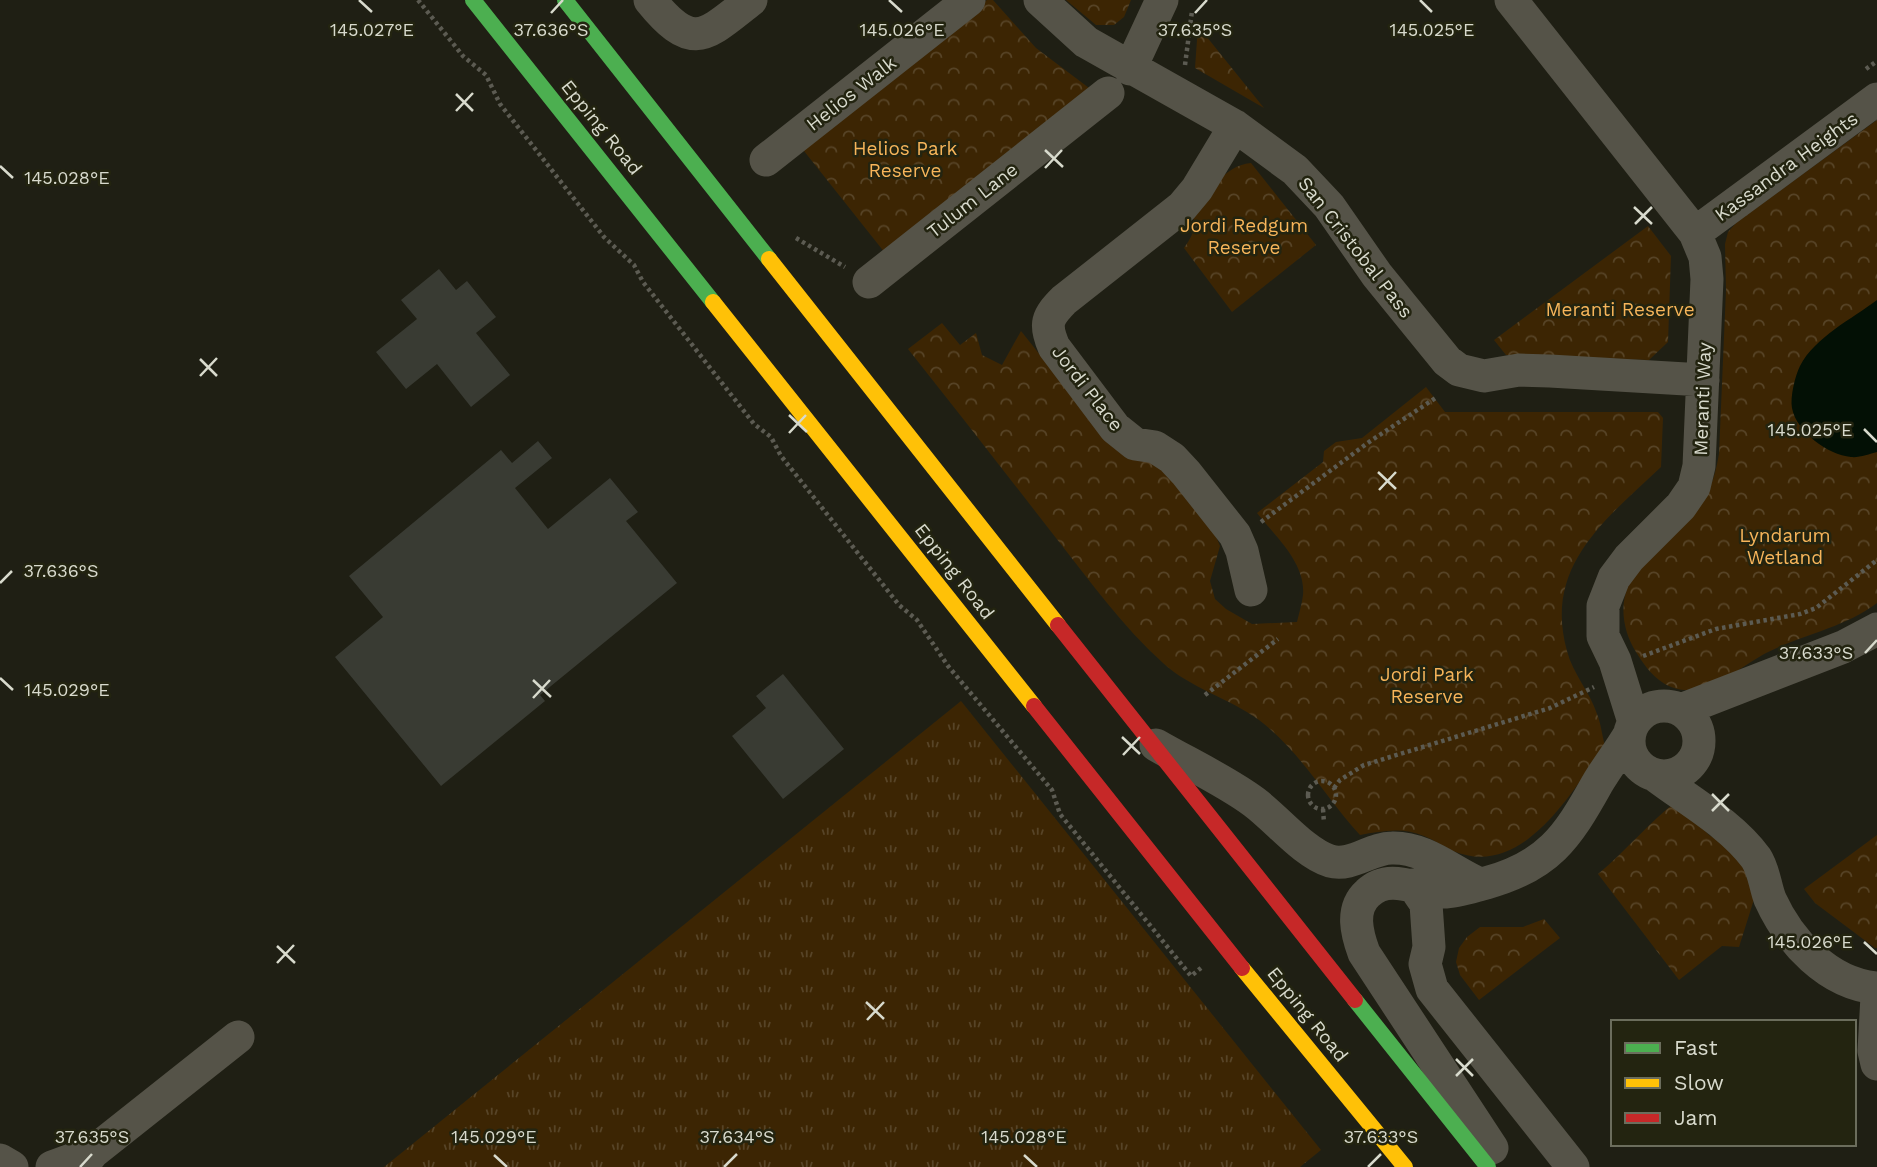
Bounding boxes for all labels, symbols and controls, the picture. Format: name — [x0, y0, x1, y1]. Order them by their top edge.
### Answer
text: 145.027°E — [330, 19, 414, 40]
text: 37.636°S — [514, 19, 588, 40]
text: 145.026°E — [859, 19, 945, 40]
text: 37.635°S — [1158, 19, 1232, 40]
text: 145.025°E — [1390, 19, 1474, 40]
street label: Helios Walk — [802, 51, 901, 136]
street label: Epping Road — [556, 75, 647, 180]
street label: Kassandra Heights — [1710, 107, 1862, 226]
park label: Helios Park Reserve — [853, 137, 957, 182]
street label: Tulum Lane — [922, 158, 1022, 243]
text: 145.028°E — [24, 167, 110, 188]
street label: San Cristobal Pass — [1293, 172, 1418, 323]
park label: Jordi Redgum Reserve — [1180, 214, 1308, 259]
park label: Meranti Reserve — [1545, 298, 1695, 321]
street label: Jordi Place — [1047, 341, 1128, 436]
street label: Meranti Way — [1689, 342, 1716, 456]
text: 145.025°E — [1768, 419, 1852, 440]
street label: Epping Road — [910, 519, 999, 624]
park label: Lyndarum Wetland — [1739, 524, 1831, 569]
text: 37.636°S — [24, 560, 98, 581]
text: 37.633°S — [1779, 642, 1853, 663]
park label: Jordi Park Reserve — [1380, 663, 1474, 708]
text: 145.029°E — [24, 679, 110, 700]
text: 145.026°E — [1767, 931, 1853, 952]
street label: Epping Road — [1262, 962, 1353, 1067]
legend — [1611, 1020, 1856, 1146]
text: Fast — [1674, 1035, 1718, 1060]
text: Slow — [1674, 1070, 1724, 1095]
text: Jam — [1674, 1105, 1717, 1130]
text: 37.635°S — [55, 1126, 129, 1147]
text: 145.029°E — [451, 1126, 537, 1147]
text: 37.634°S — [700, 1126, 774, 1147]
text: 145.028°E — [981, 1126, 1067, 1147]
text: 37.633°S — [1344, 1126, 1418, 1147]

